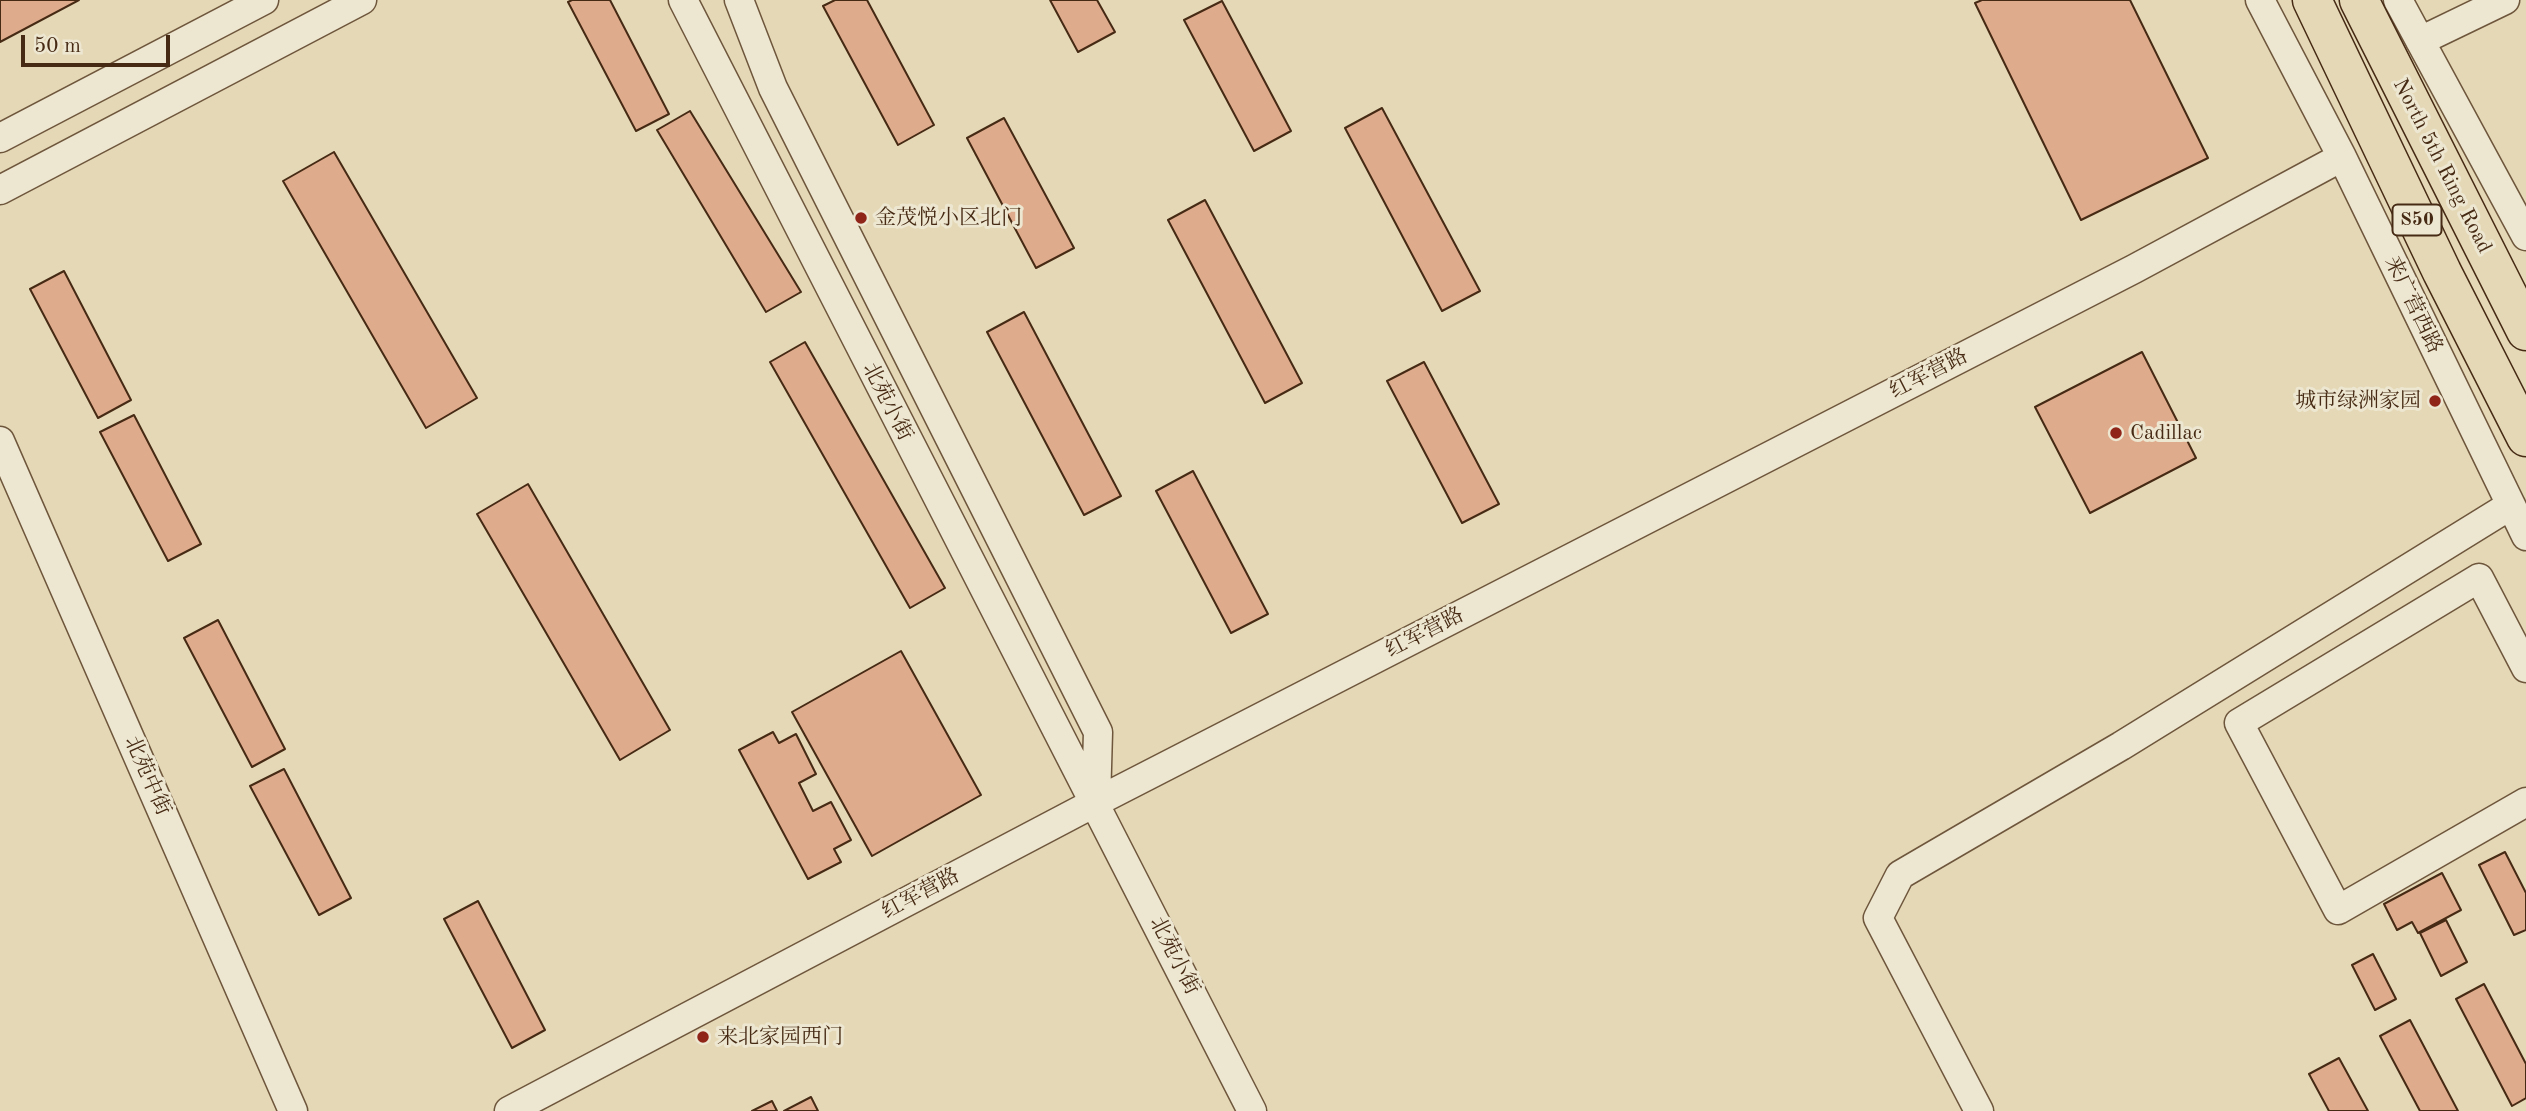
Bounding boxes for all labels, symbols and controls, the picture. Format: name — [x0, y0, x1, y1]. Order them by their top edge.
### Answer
scale bar — [24, 21, 173, 65]
text: 50 m — [34, 36, 81, 57]
street label: North 5th Ring Road — [2387, 74, 2497, 258]
road number: S50 — [2392, 204, 2442, 235]
place label: 金茂悦小区北门 — [875, 205, 1022, 231]
marker: 金茂悦小区北门 — [853, 210, 869, 226]
street label: 来广营西路 — [2379, 252, 2447, 358]
street label: 红军营路 — [1886, 344, 1972, 404]
street label: 北苑小街 — [857, 359, 917, 445]
place label: 城市绿洲家园 — [2295, 388, 2421, 414]
marker: 城市绿洲家园 — [2427, 393, 2443, 409]
place label: Cadillac — [2130, 420, 2202, 446]
marker: Cadillac — [2108, 425, 2124, 441]
street label: 红军营路 — [1382, 603, 1468, 663]
street label: 北苑中街 — [118, 733, 176, 819]
street label: 红军营路 — [878, 863, 964, 925]
street label: 北苑小街 — [1144, 913, 1204, 999]
place label: 来北家园西门 — [717, 1024, 843, 1050]
marker: 来北家园西门 — [695, 1029, 711, 1045]

